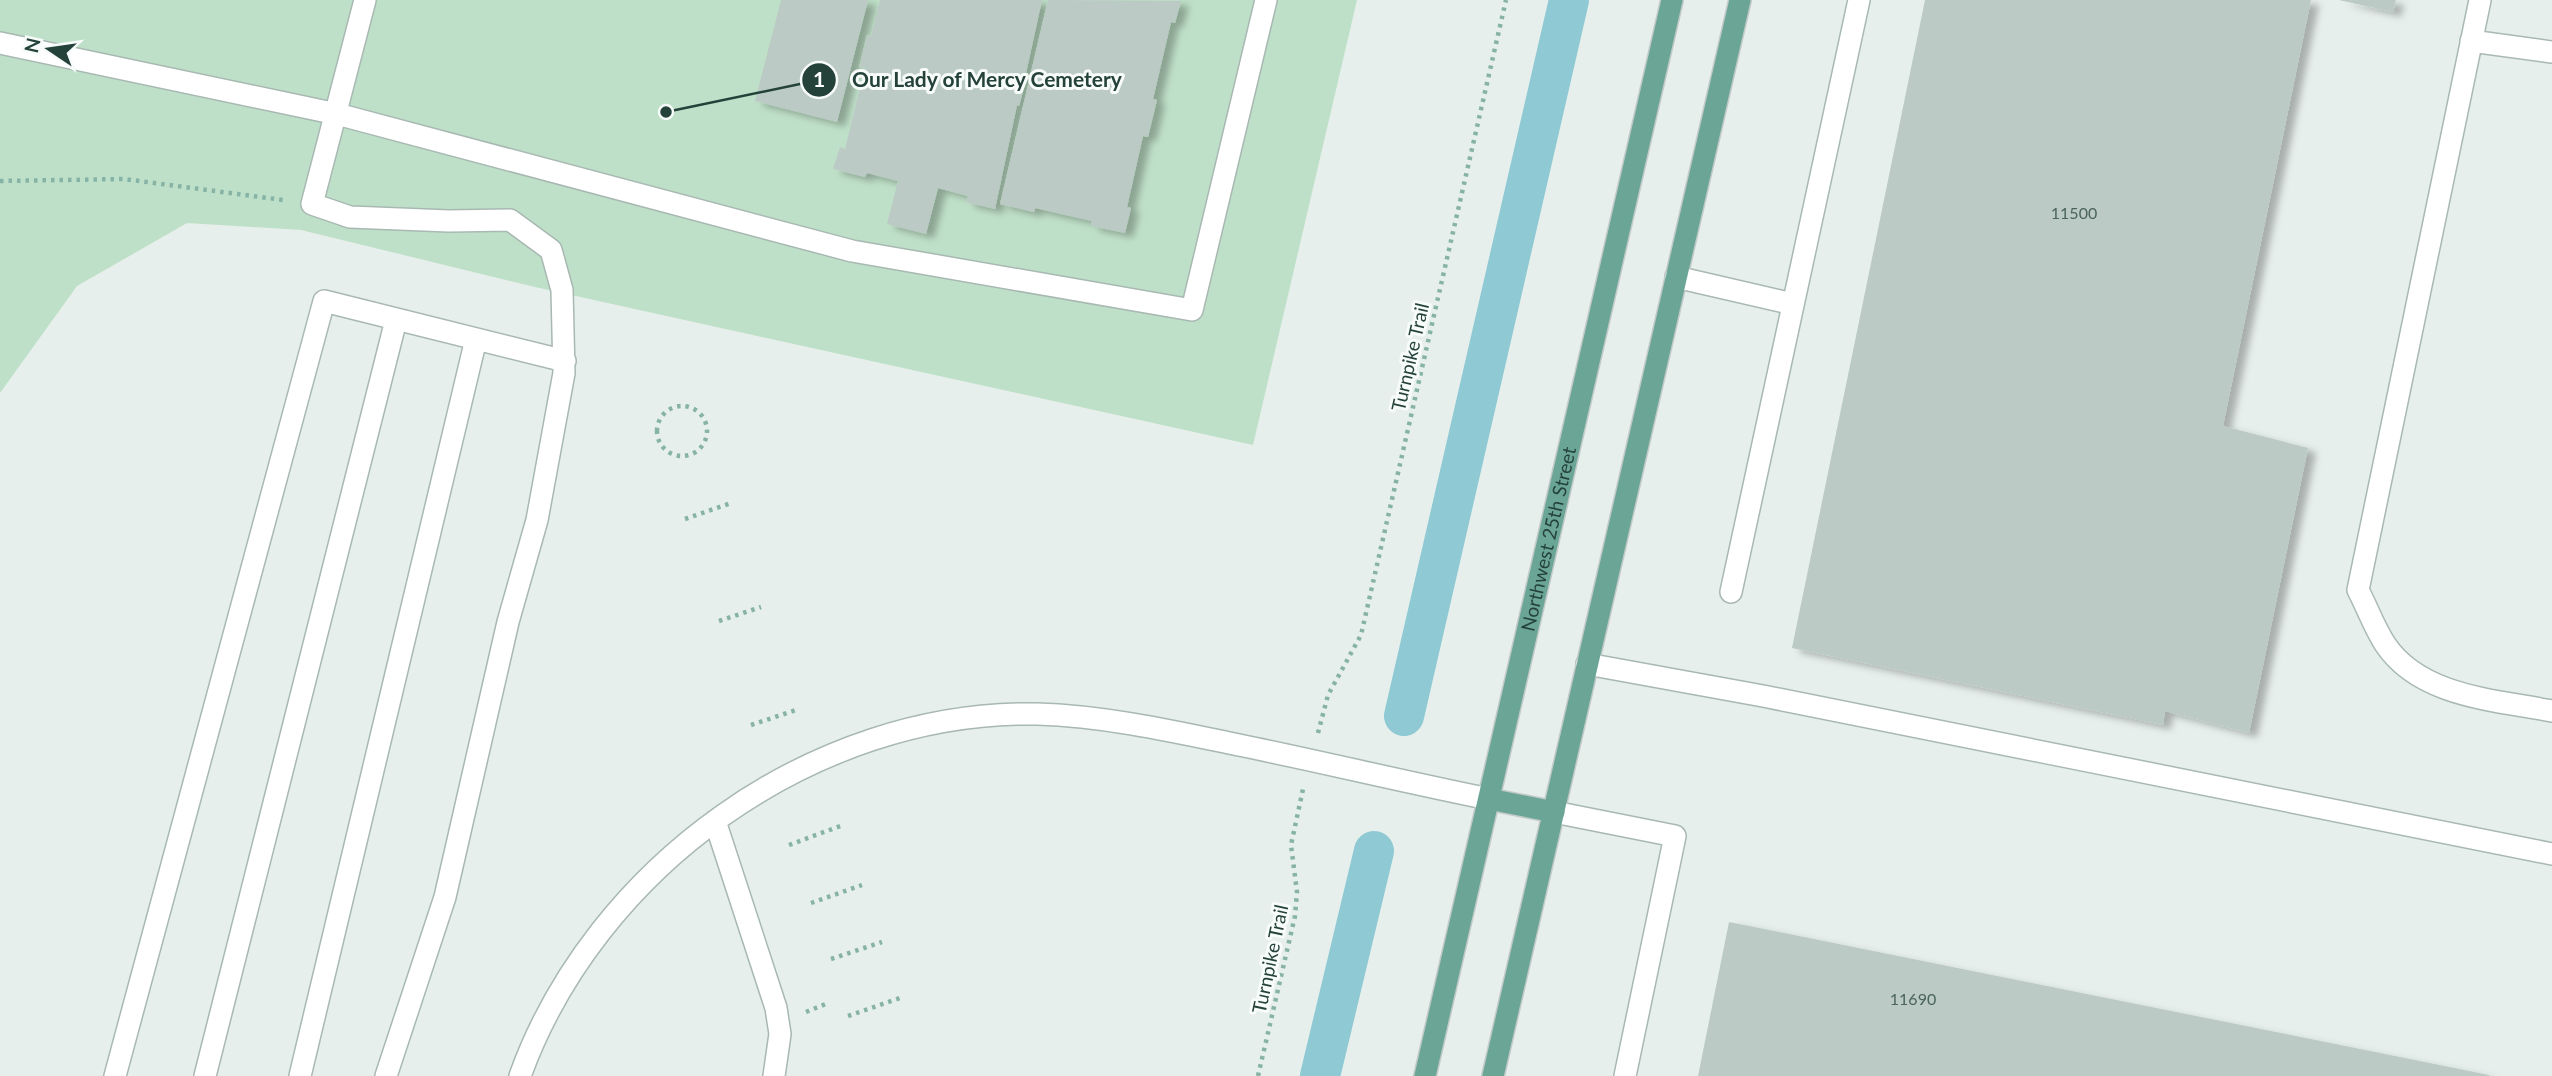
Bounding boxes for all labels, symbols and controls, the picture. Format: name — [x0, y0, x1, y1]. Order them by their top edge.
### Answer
north arrow — [14, 14, 84, 84]
text: N — [19, 35, 45, 55]
callout: Our Lady of Mercy Cemetery — [802, 59, 1137, 101]
text: 1 — [813, 66, 825, 91]
text: Our Lady of Mercy Cemetery — [852, 66, 1123, 91]
house number: 11500 — [2051, 203, 2097, 222]
street label: Turnpike Trail — [1386, 301, 1433, 413]
street label: Northwest 25th Street — [1515, 444, 1580, 633]
street label: Turnpike Trail — [1247, 903, 1292, 1015]
house number: 11690 — [1890, 989, 1936, 1008]

